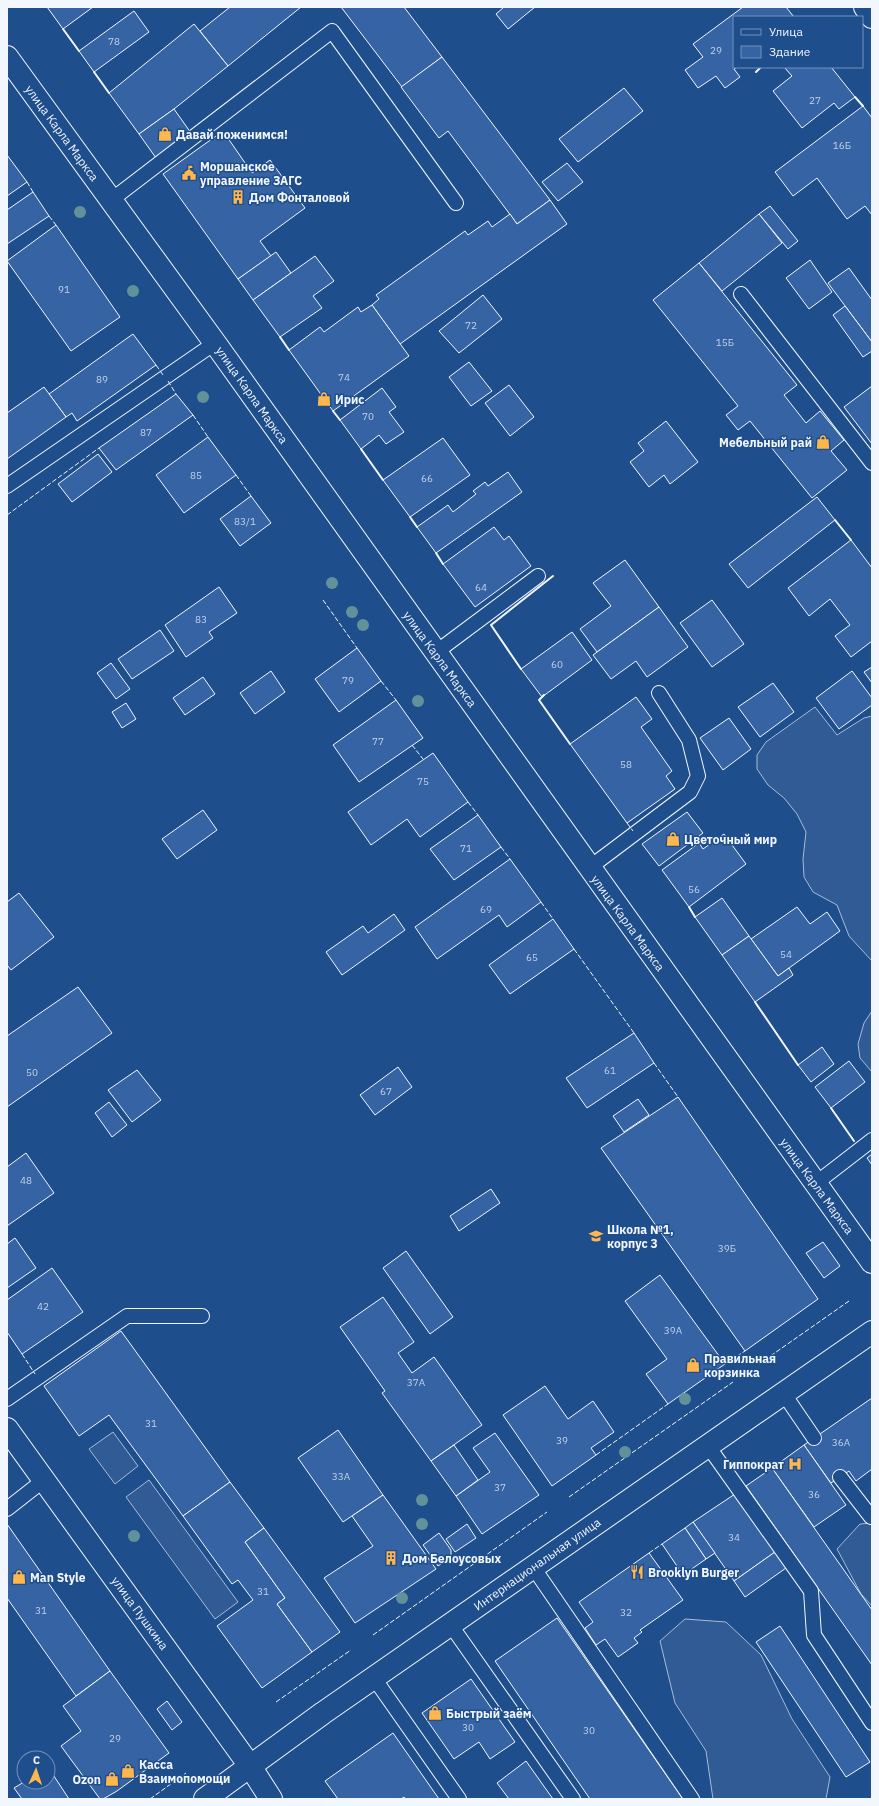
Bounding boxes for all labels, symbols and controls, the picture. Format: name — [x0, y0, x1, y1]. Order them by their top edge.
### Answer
legend — [733, 16, 863, 68]
text: Улица — [769, 24, 803, 39]
house number: 78 — [108, 35, 120, 48]
house number: 29 — [710, 44, 722, 57]
text: Здание — [769, 44, 811, 59]
street label: улица Карла Маркса — [22, 82, 102, 185]
house number: 27 — [809, 94, 821, 107]
shop icon: Давай поженимся! — [157, 126, 173, 142]
place label: Давай поженимся! — [176, 127, 288, 142]
house number: 16Б — [833, 139, 851, 152]
place label: Моршанское управление ЗАГС — [200, 159, 302, 188]
public building icon: Моршанское управление ЗАГС — [181, 165, 197, 181]
building icon: Дом Фонталовой — [230, 189, 246, 205]
place label: Дом Фонталовой — [249, 190, 350, 205]
house number: 91 — [58, 283, 70, 296]
house number: 72 — [465, 319, 477, 332]
house number: 15Б — [716, 336, 734, 349]
street label: улица Карла Маркса — [213, 343, 292, 447]
house number: 74 — [338, 371, 350, 384]
house number: 89 — [96, 373, 108, 386]
shop icon: Ирис — [316, 391, 332, 407]
place label: Ирис — [335, 392, 365, 407]
house number: 70 — [362, 410, 374, 423]
house number: 87 — [140, 426, 152, 439]
shop icon: Мебельный рай — [815, 434, 831, 450]
place label: Мебельный рай — [719, 435, 812, 450]
house number: 85 — [190, 469, 202, 482]
house number: 66 — [421, 472, 433, 485]
house number: 83/1 — [234, 515, 256, 528]
house number: 64 — [475, 581, 487, 594]
street label: улица Карла Маркса — [400, 608, 480, 711]
house number: 83 — [195, 613, 207, 626]
house number: 60 — [551, 658, 563, 671]
house number: 79 — [342, 674, 354, 687]
house number: 77 — [372, 735, 384, 748]
house number: 58 — [620, 758, 632, 771]
house number: 75 — [417, 775, 429, 788]
shop icon: Цветочный мир — [665, 831, 681, 847]
place label: Цветочный мир — [684, 832, 777, 847]
house number: 71 — [460, 842, 472, 855]
street label: улица Карла Маркса — [588, 872, 668, 975]
house number: 56 — [688, 883, 700, 896]
house number: 69 — [480, 903, 492, 916]
house number: 54 — [780, 948, 792, 961]
house number: 65 — [526, 951, 538, 964]
house number: 61 — [604, 1064, 616, 1077]
house number: 50 — [26, 1066, 38, 1079]
house number: 67 — [380, 1085, 392, 1098]
street label: улица Карла Маркса — [777, 1135, 857, 1238]
house number: 48 — [20, 1174, 32, 1187]
place label: Школа №1, корпус 3 — [607, 1222, 674, 1251]
school or university icon: Школа №1, корпус 3 — [588, 1228, 604, 1244]
house number: 39Б — [718, 1242, 736, 1255]
house number: 42 — [37, 1300, 49, 1313]
house number: 39А — [664, 1324, 683, 1337]
place label: Правильная корзинка — [704, 1351, 776, 1380]
shop icon: Правильная корзинка — [685, 1357, 701, 1373]
house number: 37А — [407, 1376, 426, 1389]
house number: 31 — [145, 1417, 157, 1430]
house number: 39 — [556, 1434, 568, 1447]
house number: 36А — [832, 1436, 851, 1449]
hospital icon: Гиппократ — [787, 1456, 803, 1472]
place label: Гиппократ — [723, 1457, 784, 1472]
house number: 33А — [332, 1470, 351, 1483]
house number: 37 — [494, 1481, 506, 1494]
house number: 36 — [808, 1488, 820, 1501]
street label: Интернациональная улица — [471, 1514, 604, 1614]
house number: 34 — [728, 1531, 740, 1544]
building icon: Дом Белоусовых — [383, 1550, 399, 1566]
place label: Дом Белоусовых — [402, 1551, 501, 1566]
restaurant icon: Brooklyn Burger — [629, 1564, 645, 1580]
place label: Brooklyn Burger — [648, 1565, 739, 1580]
shop icon: Man Style — [11, 1569, 27, 1585]
place label: Man Style — [30, 1570, 86, 1585]
street label: улица Пушкина — [108, 1573, 172, 1653]
house number: 31 — [257, 1585, 269, 1598]
house number: 31 — [35, 1604, 47, 1617]
house number: 32 — [620, 1606, 632, 1619]
shop icon: Быстрый заём — [427, 1705, 443, 1721]
place label: Быстрый заём — [446, 1706, 532, 1721]
house number: 30 — [462, 1721, 474, 1734]
house number: 30 — [583, 1724, 595, 1737]
house number: 29 — [109, 1732, 121, 1745]
north arrow — [16, 1750, 56, 1790]
text: С — [33, 1753, 40, 1767]
place label: Касса Взаимопомощи — [139, 1757, 230, 1786]
shop icon: Касса Взаимопомощи — [120, 1763, 136, 1779]
shop icon: Ozon — [104, 1771, 120, 1787]
place label: Ozon — [72, 1772, 101, 1787]

